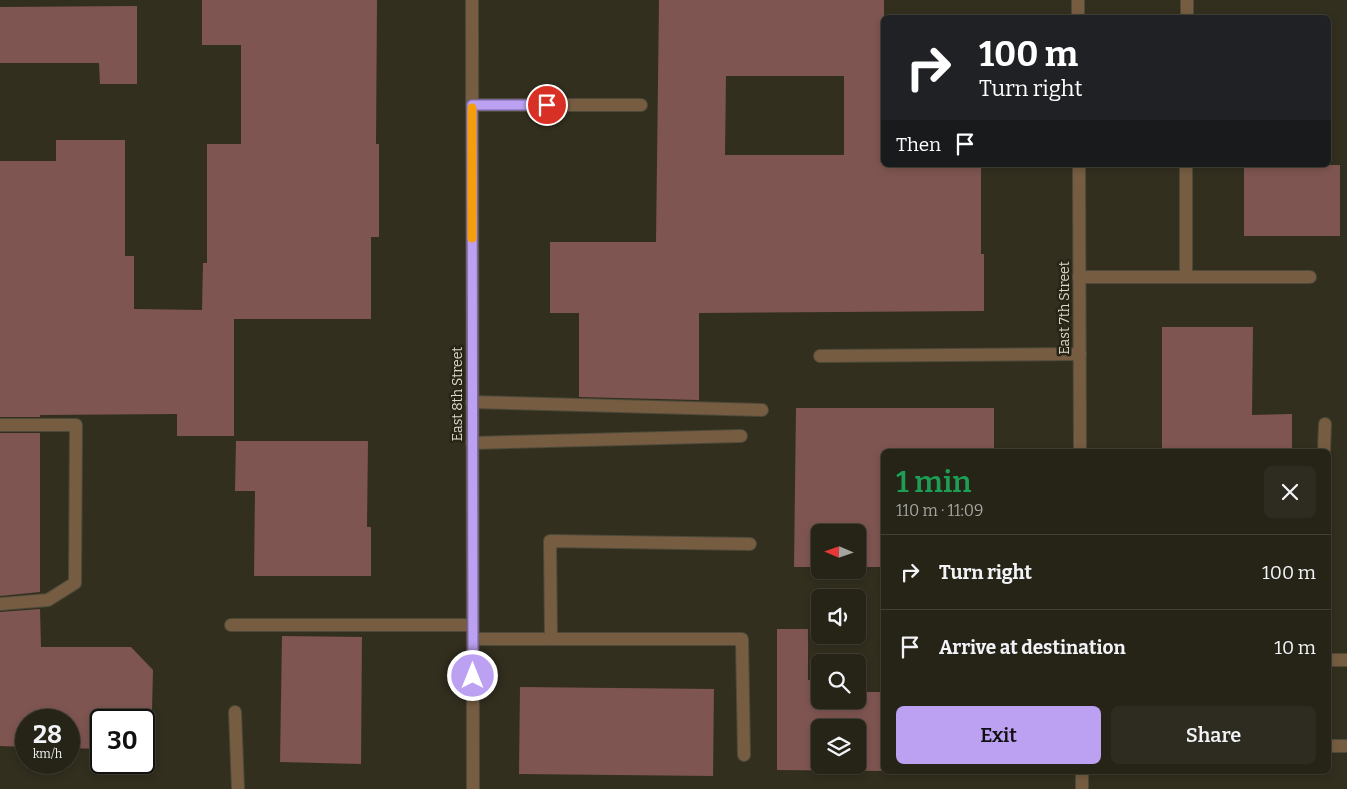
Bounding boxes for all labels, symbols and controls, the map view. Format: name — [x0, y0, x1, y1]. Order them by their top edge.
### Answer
text: 100 m — [979, 33, 1078, 75]
icon: right — [896, 35, 961, 100]
text: Turn right — [979, 75, 1082, 102]
pin — [526, 84, 568, 126]
icon: arrive — [533, 91, 561, 119]
icon: arrive — [951, 130, 979, 158]
text: Then — [896, 133, 941, 156]
street label: East 7th Street — [1056, 261, 1073, 355]
street label: East 8th Street — [449, 347, 466, 441]
text: 1 min — [896, 464, 971, 500]
button: close — [1264, 466, 1316, 518]
text: 110 m · 11:09 — [896, 501, 984, 520]
north arrow — [811, 524, 866, 579]
map controls — [811, 524, 866, 774]
icon: right — [896, 558, 924, 586]
text: Turn right — [939, 561, 1032, 584]
text: 100 m — [1262, 561, 1316, 584]
button: sound — [811, 589, 866, 644]
icon: arrive — [896, 633, 924, 661]
text: Arrive at destination — [939, 636, 1126, 659]
text: 10 m — [1274, 636, 1316, 659]
position arrow — [446, 649, 498, 701]
button: search — [811, 654, 866, 709]
button: Exit — [896, 706, 1101, 764]
button: Share — [1111, 706, 1316, 764]
speed limit sign: 30 — [90, 709, 155, 774]
button: layers — [811, 719, 866, 774]
text: 28 — [33, 720, 62, 750]
text: km/h — [33, 747, 62, 761]

